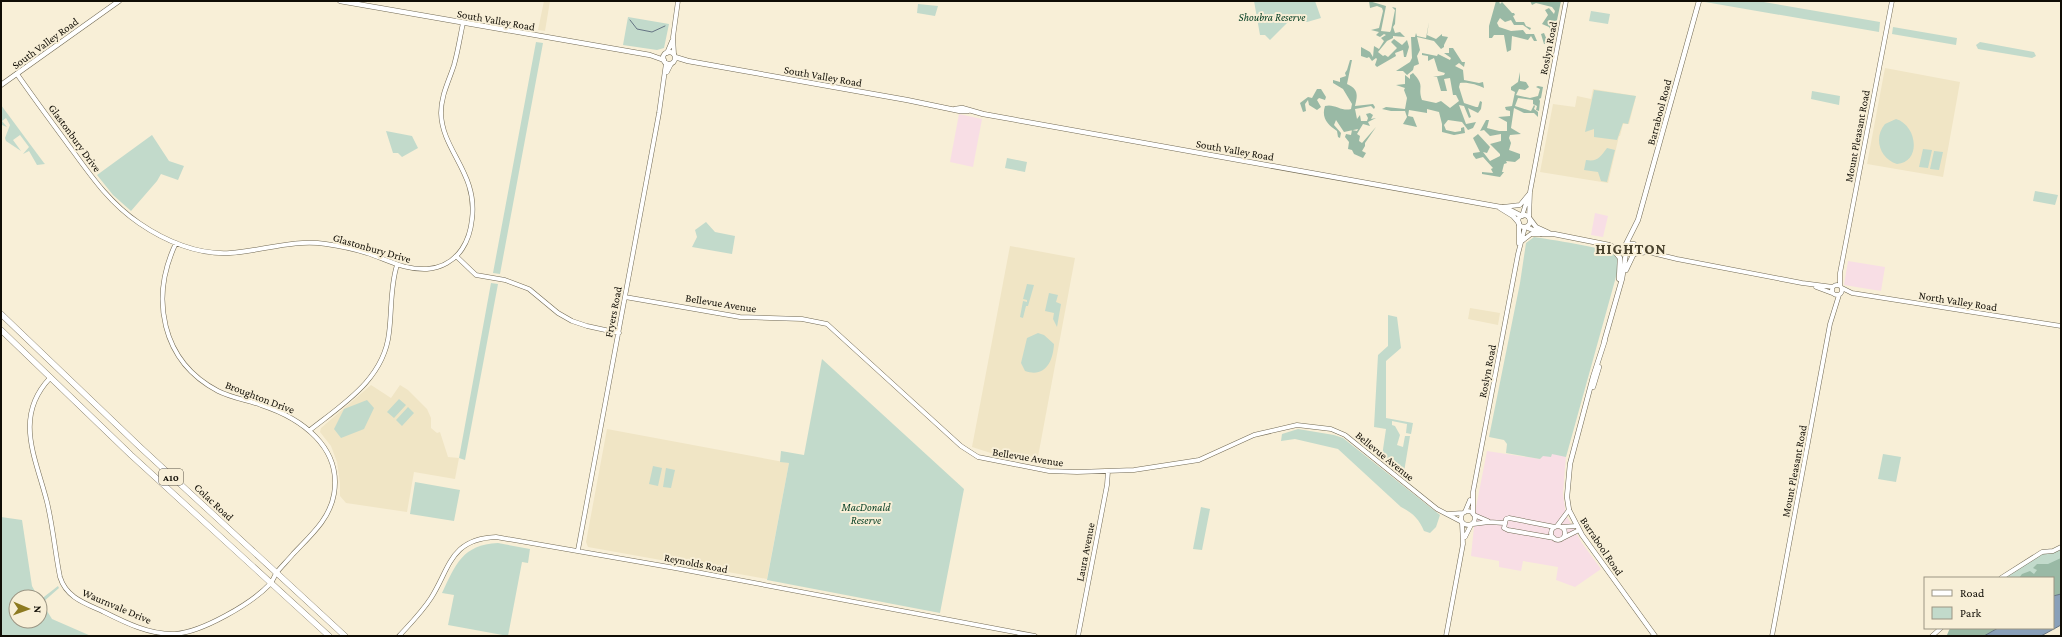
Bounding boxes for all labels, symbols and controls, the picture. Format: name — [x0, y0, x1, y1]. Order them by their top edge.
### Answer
street label: South Valley Road — [456, 7, 536, 34]
park label: Shoubra Reserve — [1239, 11, 1306, 23]
street label: South Valley Road — [10, 15, 81, 72]
street label: Roslyn Road — [1537, 20, 1560, 76]
street label: South Valley Road — [783, 63, 863, 90]
street label: Barrabool Road — [1644, 78, 1674, 146]
street label: Mount Pleasant Road — [1842, 89, 1872, 183]
street label: Glastonbury Drive — [46, 102, 104, 175]
street label: South Valley Road — [1195, 137, 1275, 164]
street label: Glastonbury Drive — [331, 231, 413, 266]
district label: HIGHTON — [1595, 241, 1667, 257]
street label: Fryers Road — [602, 285, 625, 339]
street label: North Valley Road — [1918, 289, 1998, 314]
street label: Bellevue Avenue — [685, 291, 757, 315]
street label: Roslyn Road — [1476, 343, 1499, 399]
street label: Broughton Drive — [223, 378, 296, 417]
street label: Mount Pleasant Road — [1779, 424, 1809, 518]
street label: Bellevue Avenue — [1353, 429, 1417, 483]
street label: Bellevue Avenue — [992, 445, 1064, 469]
road number: A10 — [159, 469, 183, 485]
street label: Colac Road — [192, 481, 236, 523]
park label: MacDonald Reserve — [841, 501, 891, 526]
street label: Barrabool Road — [1578, 515, 1626, 578]
street label: Laura Avenue — [1073, 521, 1097, 582]
street label: Reynolds Road — [663, 551, 729, 576]
legend — [1924, 577, 2054, 629]
street label: Waurnvale Drive — [81, 586, 154, 626]
text: Road — [1960, 586, 1985, 600]
north arrow — [8, 589, 48, 629]
text: N — [32, 605, 44, 614]
text: Park — [1960, 606, 1982, 620]

